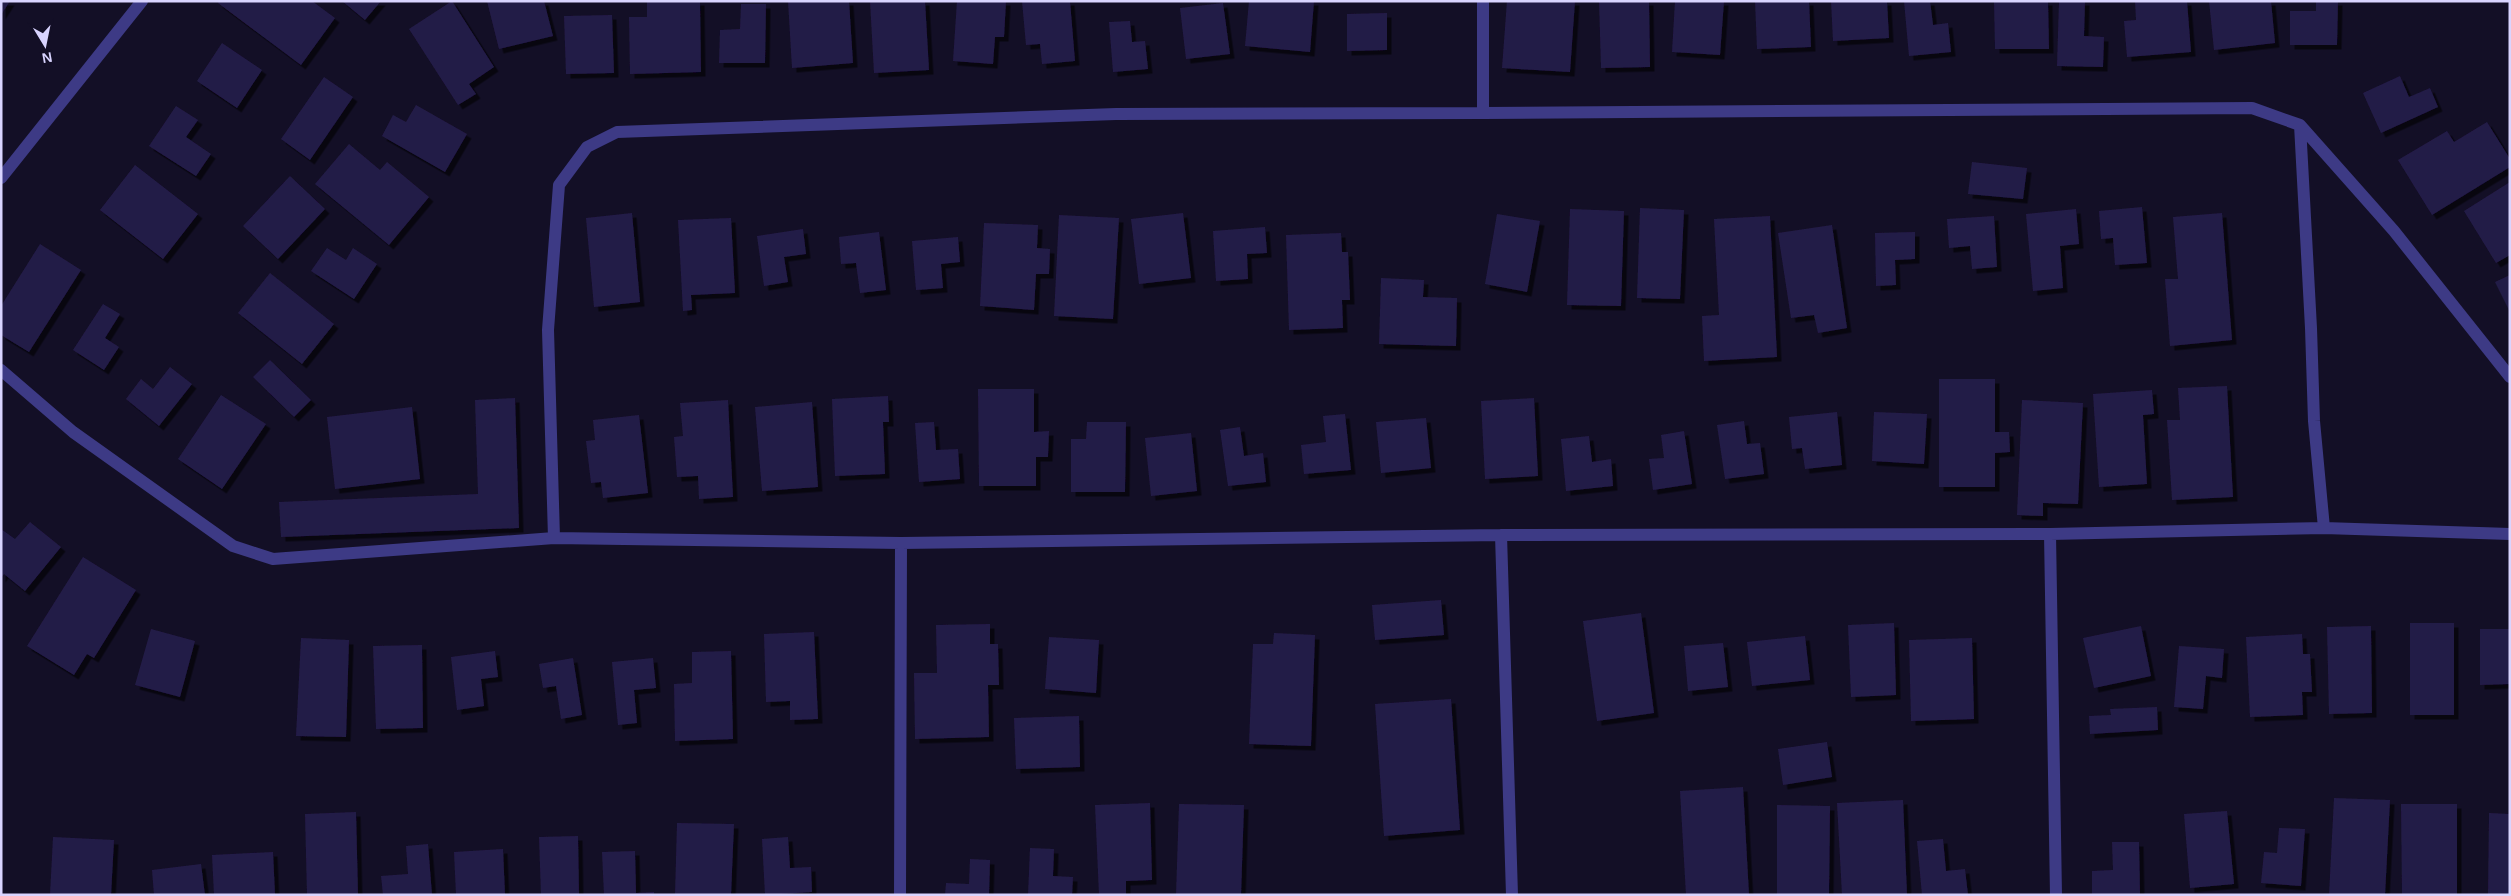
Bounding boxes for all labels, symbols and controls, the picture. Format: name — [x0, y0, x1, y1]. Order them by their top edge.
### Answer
north arrow — [20, 20, 70, 70]
text: N — [41, 49, 54, 67]

